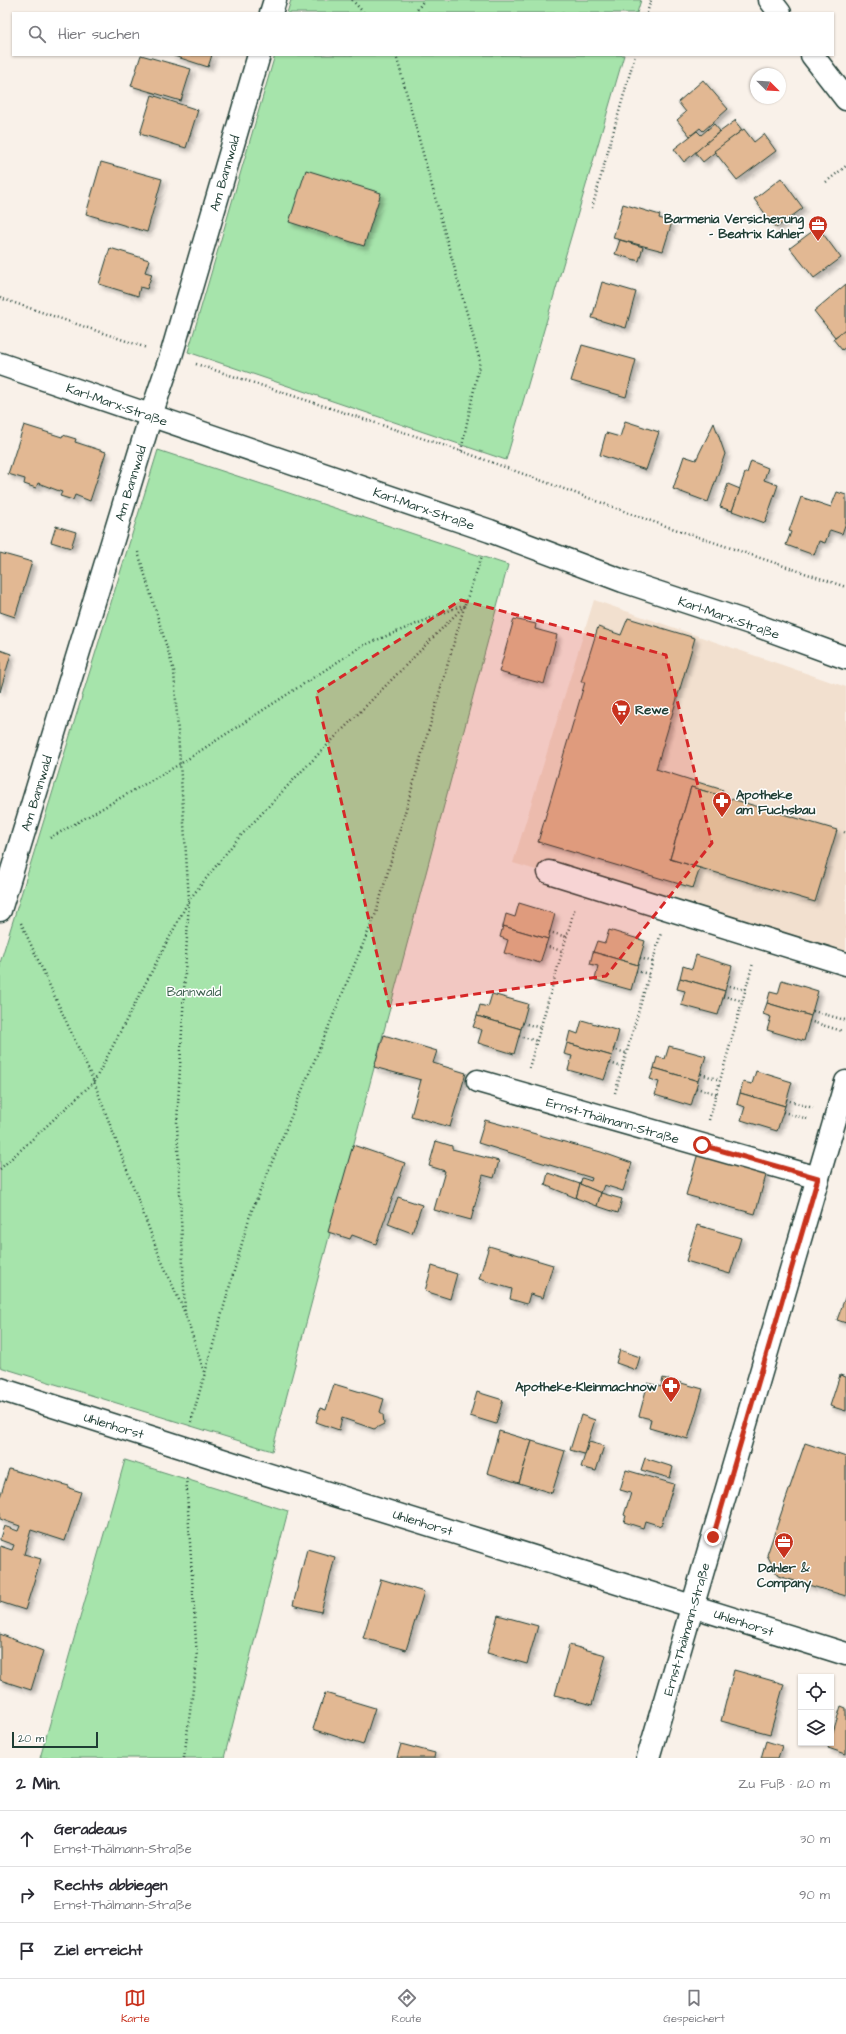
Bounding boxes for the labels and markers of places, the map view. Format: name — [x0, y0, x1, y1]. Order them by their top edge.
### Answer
place label: Barmenia Versicherung - Beatrix Kahler — [664, 210, 805, 243]
office icon: Barmenia Versicherung - Beatrix Kahler — [807, 214, 829, 242]
supermarket icon: Rewe — [610, 698, 632, 726]
place label: Rewe — [635, 701, 669, 719]
place label: Apotheke am Fuchsbau — [735, 786, 816, 819]
pharmacy icon: Apotheke am Fuchsbau — [711, 790, 733, 818]
pharmacy icon: Apotheke-Kleinmachnow — [660, 1375, 682, 1403]
place label: Apotheke-Kleinmachnow — [515, 1378, 657, 1397]
office icon: Dahler & Company — [773, 1531, 795, 1559]
place label: Dahler & Company — [757, 1559, 812, 1593]

